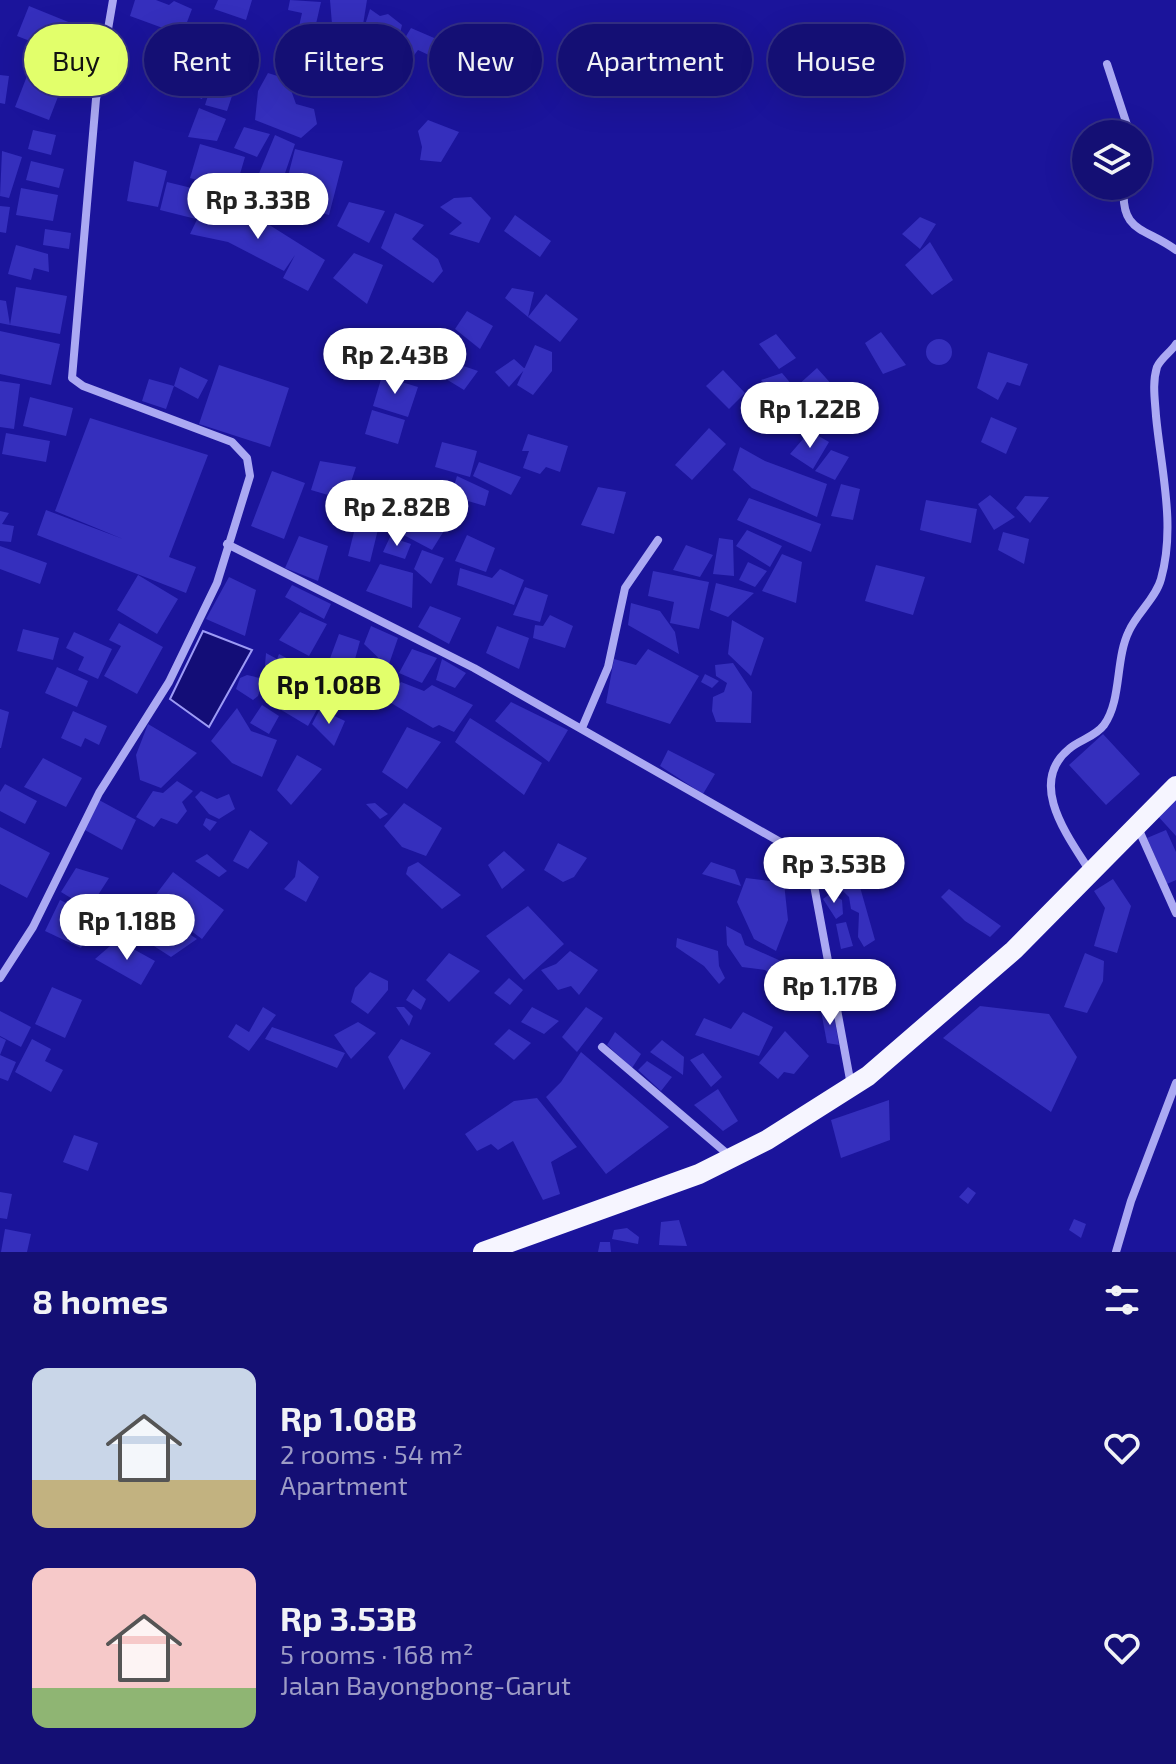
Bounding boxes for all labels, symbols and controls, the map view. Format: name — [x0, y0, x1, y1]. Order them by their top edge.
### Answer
chip: Buy — [24, 24, 128, 96]
chip: Rent — [144, 24, 259, 96]
chip: Filters — [275, 24, 413, 96]
chip: New — [429, 24, 542, 96]
chip: Apartment — [558, 24, 752, 96]
chip: House — [768, 24, 904, 96]
map controls — [1072, 120, 1152, 200]
button: layers — [1072, 120, 1152, 200]
pin: Rp 3.33B — [175, 173, 341, 241]
text: Rp 3.33B — [205, 183, 311, 214]
pin: Rp 2.43B — [312, 328, 478, 396]
text: Rp 2.43B — [341, 338, 449, 369]
pin: Rp 1.22B — [727, 382, 893, 450]
text: Rp 1.22B — [759, 392, 861, 423]
pin: Rp 2.82B — [314, 480, 480, 548]
text: Rp 2.82B — [343, 490, 451, 521]
pin: Rp 1.08B — [246, 658, 412, 726]
text: Rp 1.08B — [277, 668, 381, 699]
pin: Rp 3.53B — [751, 837, 917, 905]
text: Rp 3.53B — [782, 847, 886, 878]
pin: Rp 1.18B — [44, 894, 210, 962]
text: Rp 1.18B — [78, 904, 176, 935]
pin: Rp 1.17B — [747, 959, 913, 1027]
text: Rp 1.17B — [782, 969, 878, 1000]
icon: filters — [1100, 1278, 1144, 1322]
text: 8 homes — [32, 1280, 168, 1321]
text: Rp 1.08B — [280, 1397, 417, 1438]
icon: home — [96, 1400, 192, 1496]
icon: heart — [1100, 1426, 1144, 1470]
text: 2 rooms · 54 m² — [280, 1438, 463, 1469]
text: Apartment — [280, 1469, 408, 1500]
text: Rp 3.53B — [280, 1597, 417, 1638]
icon: home — [96, 1600, 192, 1696]
icon: heart — [1100, 1626, 1144, 1670]
text: 5 rooms · 168 m² — [280, 1638, 473, 1669]
text: Jalan Bayongbong-Garut — [280, 1669, 571, 1700]

